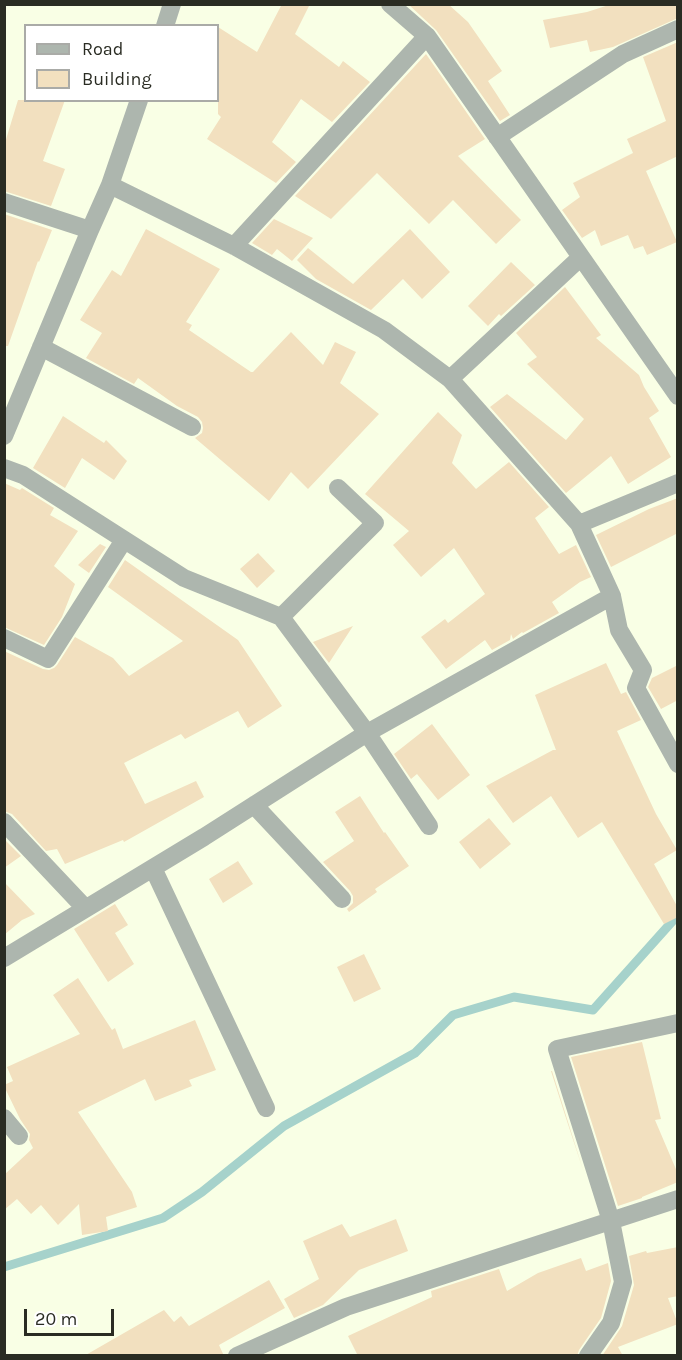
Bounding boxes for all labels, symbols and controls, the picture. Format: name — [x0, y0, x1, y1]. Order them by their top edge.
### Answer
legend — [24, 24, 219, 102]
text: Road — [82, 38, 123, 60]
text: Building — [82, 68, 152, 90]
scale bar — [27, 1297, 117, 1335]
text: 20 m — [35, 1308, 77, 1330]

